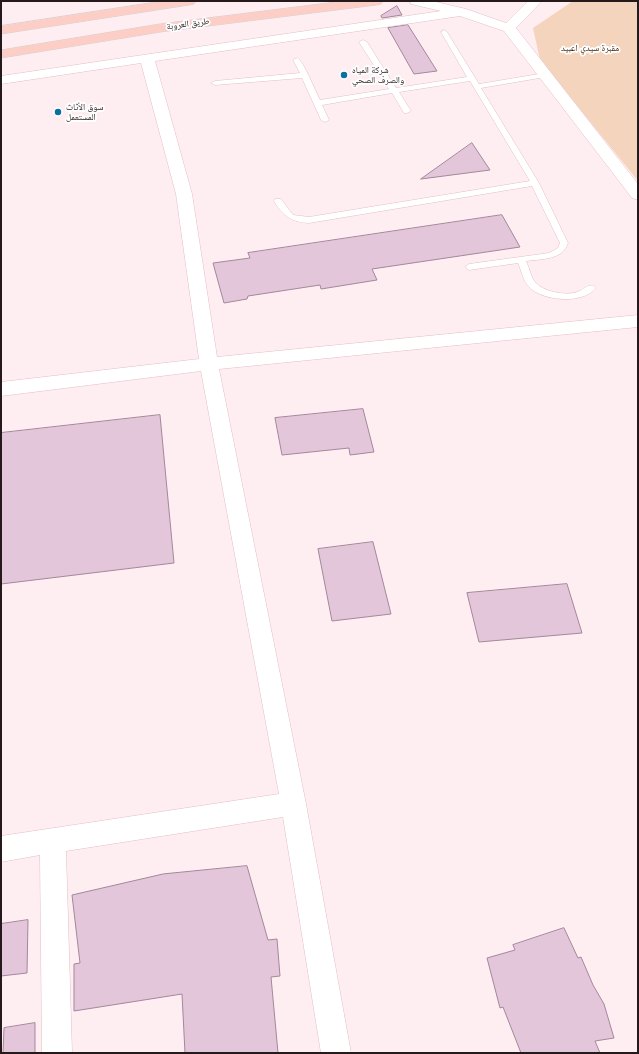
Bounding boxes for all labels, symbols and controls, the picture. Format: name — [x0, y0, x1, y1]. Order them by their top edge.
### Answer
street label: طريق العروبة — [166, 16, 210, 32]
park label: مقبرة سيدي اعبيد — [561, 43, 619, 53]
place label: شركة المياه والصرف الصحي — [352, 65, 404, 86]
marker: شركة المياه والصرف الصحي — [339, 70, 349, 80]
place label: سوق الأثاث المستعمل — [66, 102, 103, 123]
marker: سوق الأثاث المستعمل — [53, 107, 63, 117]

